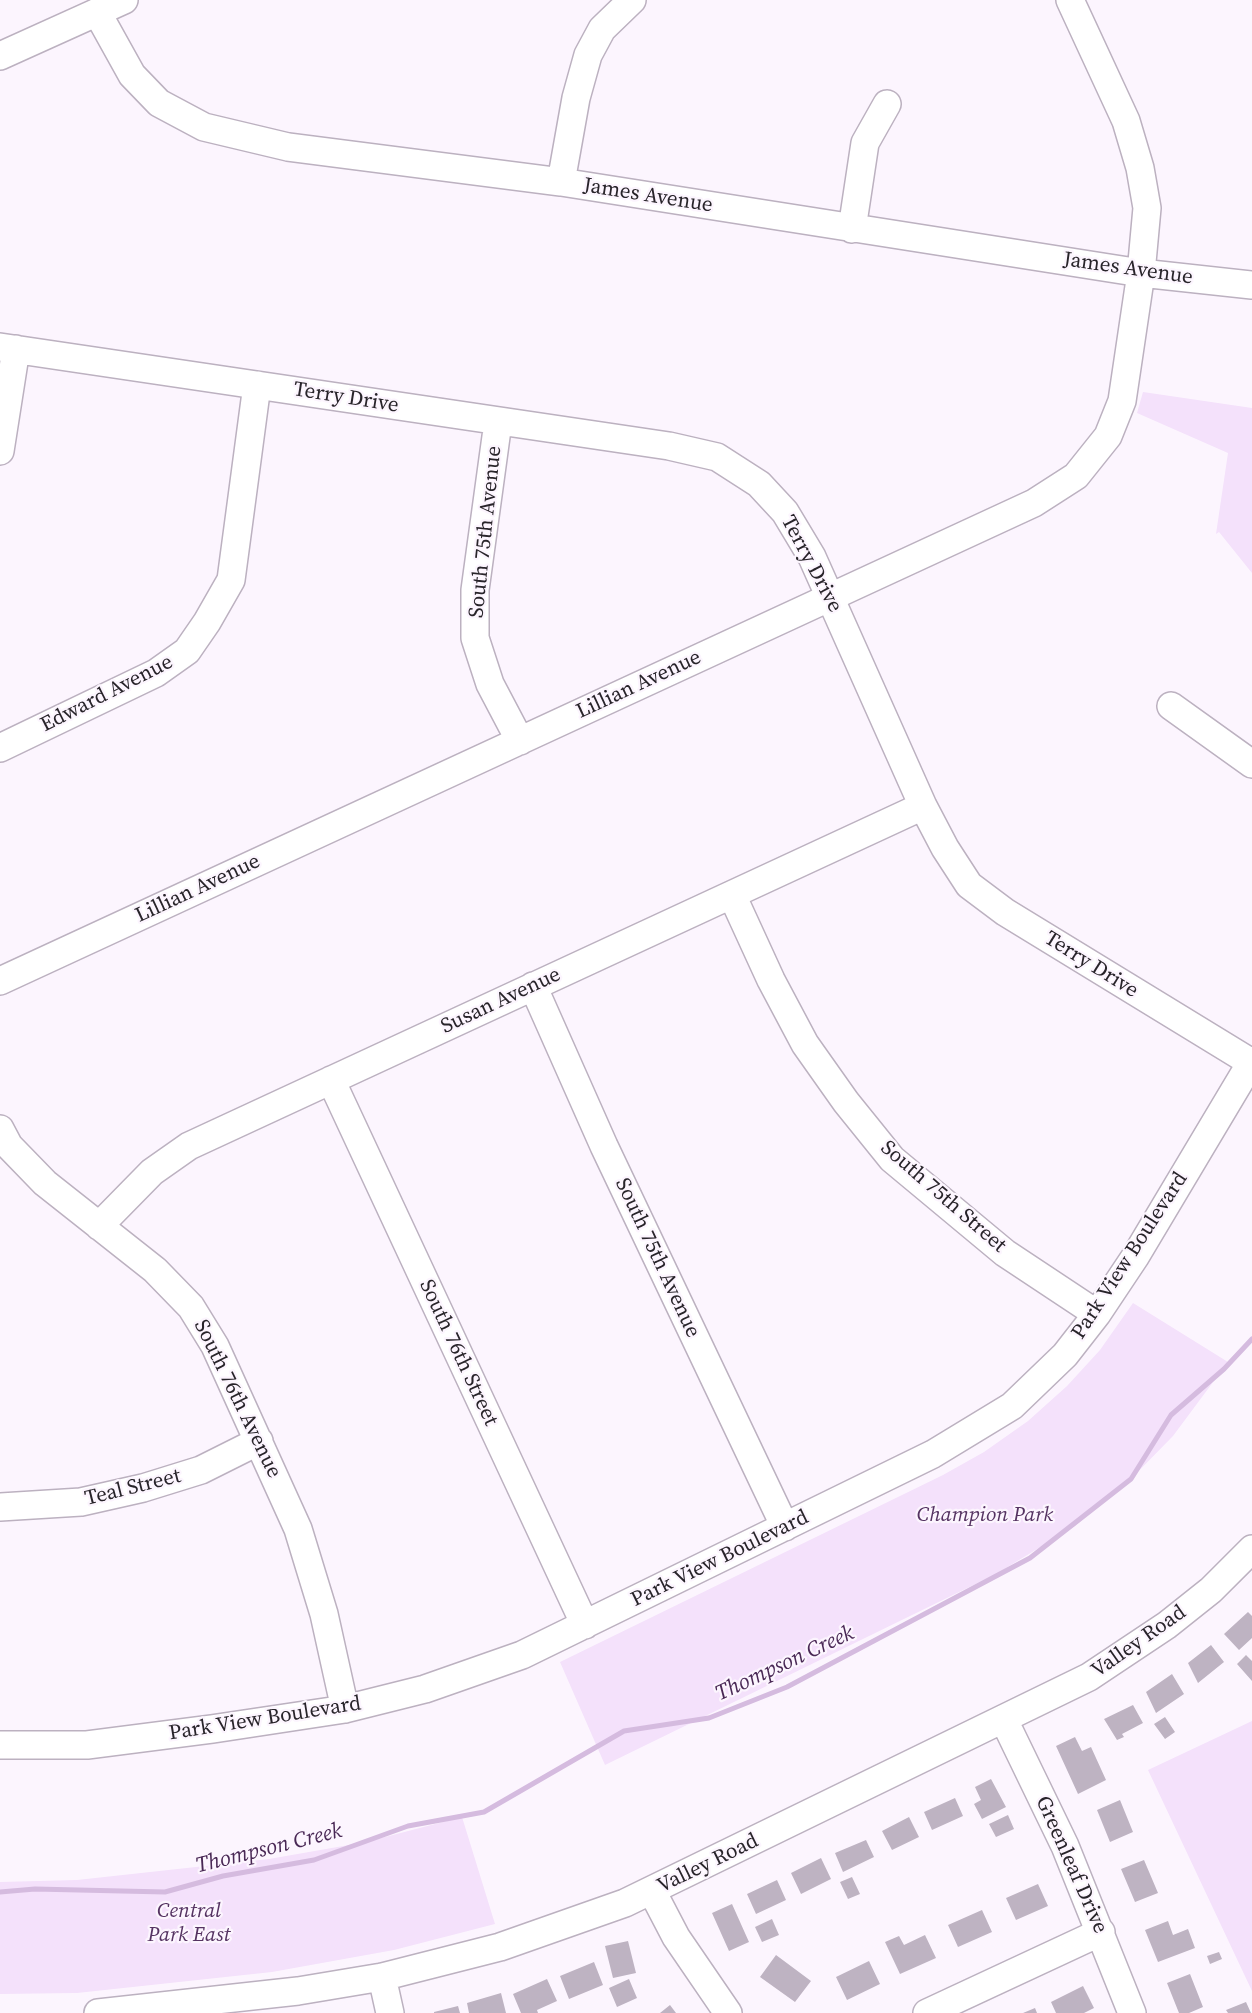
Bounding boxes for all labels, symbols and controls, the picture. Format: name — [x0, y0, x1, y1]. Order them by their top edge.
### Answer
street label: James Avenue — [582, 173, 714, 219]
street label: James Avenue — [1062, 247, 1194, 291]
street label: Terry Drive — [292, 377, 400, 419]
street label: South 75th Avenue — [464, 445, 508, 619]
street label: Terry Drive — [775, 511, 847, 617]
street label: Lillian Avenue — [573, 645, 705, 725]
street label: Edward Avenue — [37, 650, 177, 738]
street label: Lillian Avenue — [132, 849, 264, 929]
street label: Terry Drive — [1039, 926, 1143, 1004]
street label: Susan Avenue — [437, 962, 565, 1040]
street label: South 75th Street — [875, 1136, 1011, 1258]
street label: Park View Boulevard — [1067, 1168, 1193, 1344]
street label: South 75th Avenue — [609, 1174, 705, 1342]
street label: South 76th Street — [413, 1276, 503, 1430]
street label: South 76th Avenue — [188, 1316, 286, 1482]
street label: Teal Street — [82, 1464, 184, 1512]
park label: Champion Park — [917, 1503, 1053, 1529]
street label: Park View Boulevard — [627, 1505, 813, 1613]
street label: Valley Road — [1087, 1600, 1191, 1684]
water label: Thompson Creek — [712, 1620, 858, 1708]
street label: Park View Boulevard — [167, 1691, 363, 1747]
street label: Greenleaf Drive — [1029, 1792, 1113, 1938]
water label: Thompson Creek — [193, 1818, 345, 1880]
street label: Valley Road — [653, 1829, 763, 1899]
park label: Central Park East — [148, 1899, 230, 1949]

